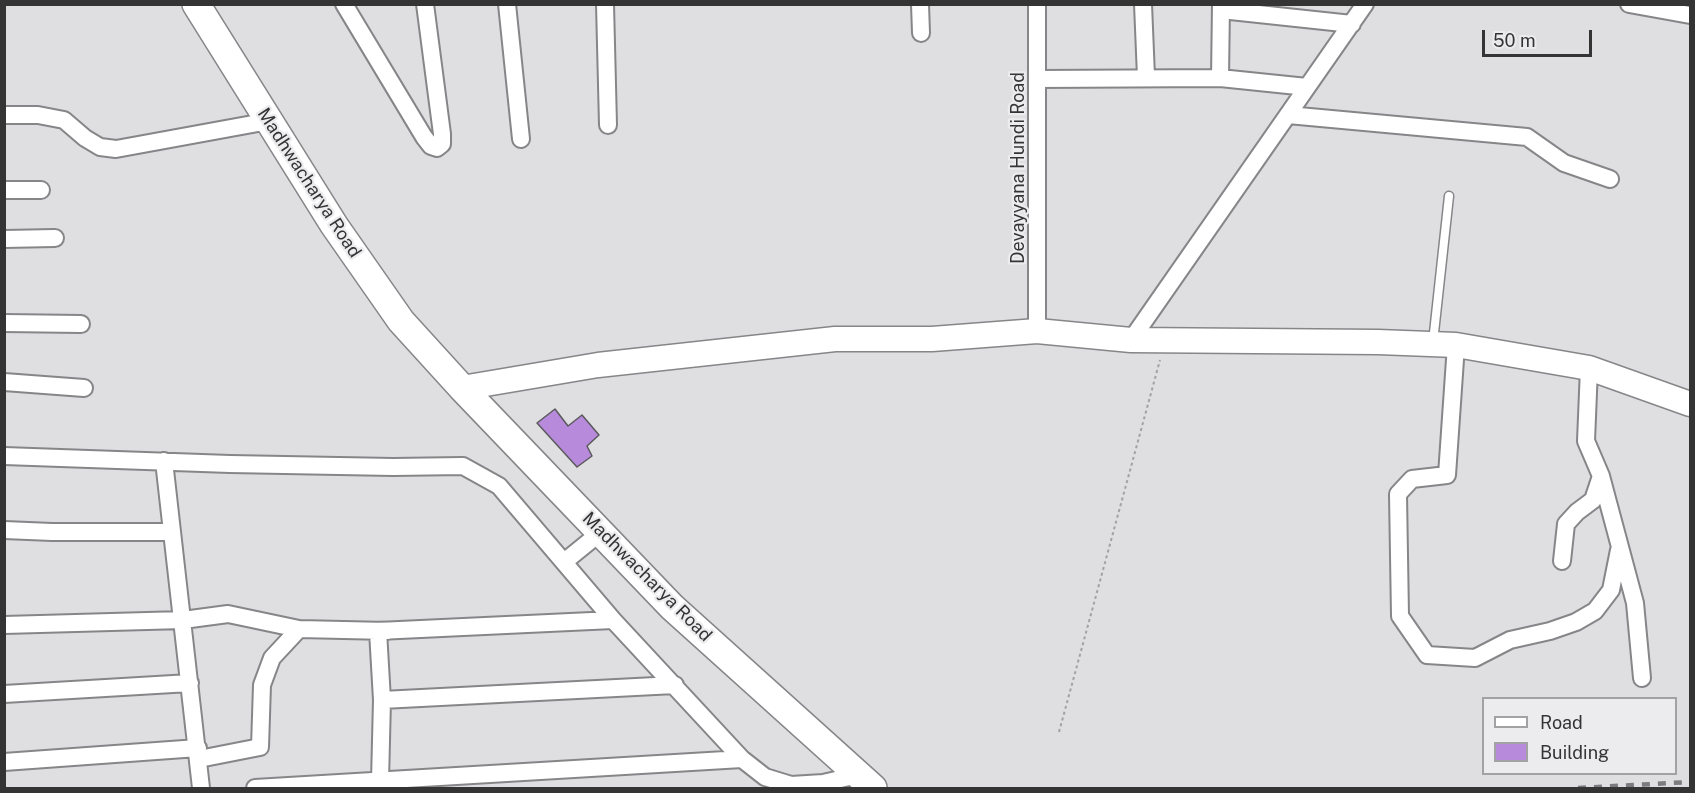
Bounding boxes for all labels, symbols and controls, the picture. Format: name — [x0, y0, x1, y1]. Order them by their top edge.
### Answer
scale bar — [1485, 18, 1594, 56]
text: 50 m — [1493, 30, 1536, 51]
street label: Devayyana Hundi Road — [1007, 72, 1029, 264]
street label: Madhwacharya Road — [253, 104, 365, 262]
street label: Madhwacharya Road — [578, 508, 716, 646]
legend — [1482, 697, 1677, 775]
text: Road — [1540, 712, 1583, 733]
text: Building — [1540, 742, 1609, 763]

